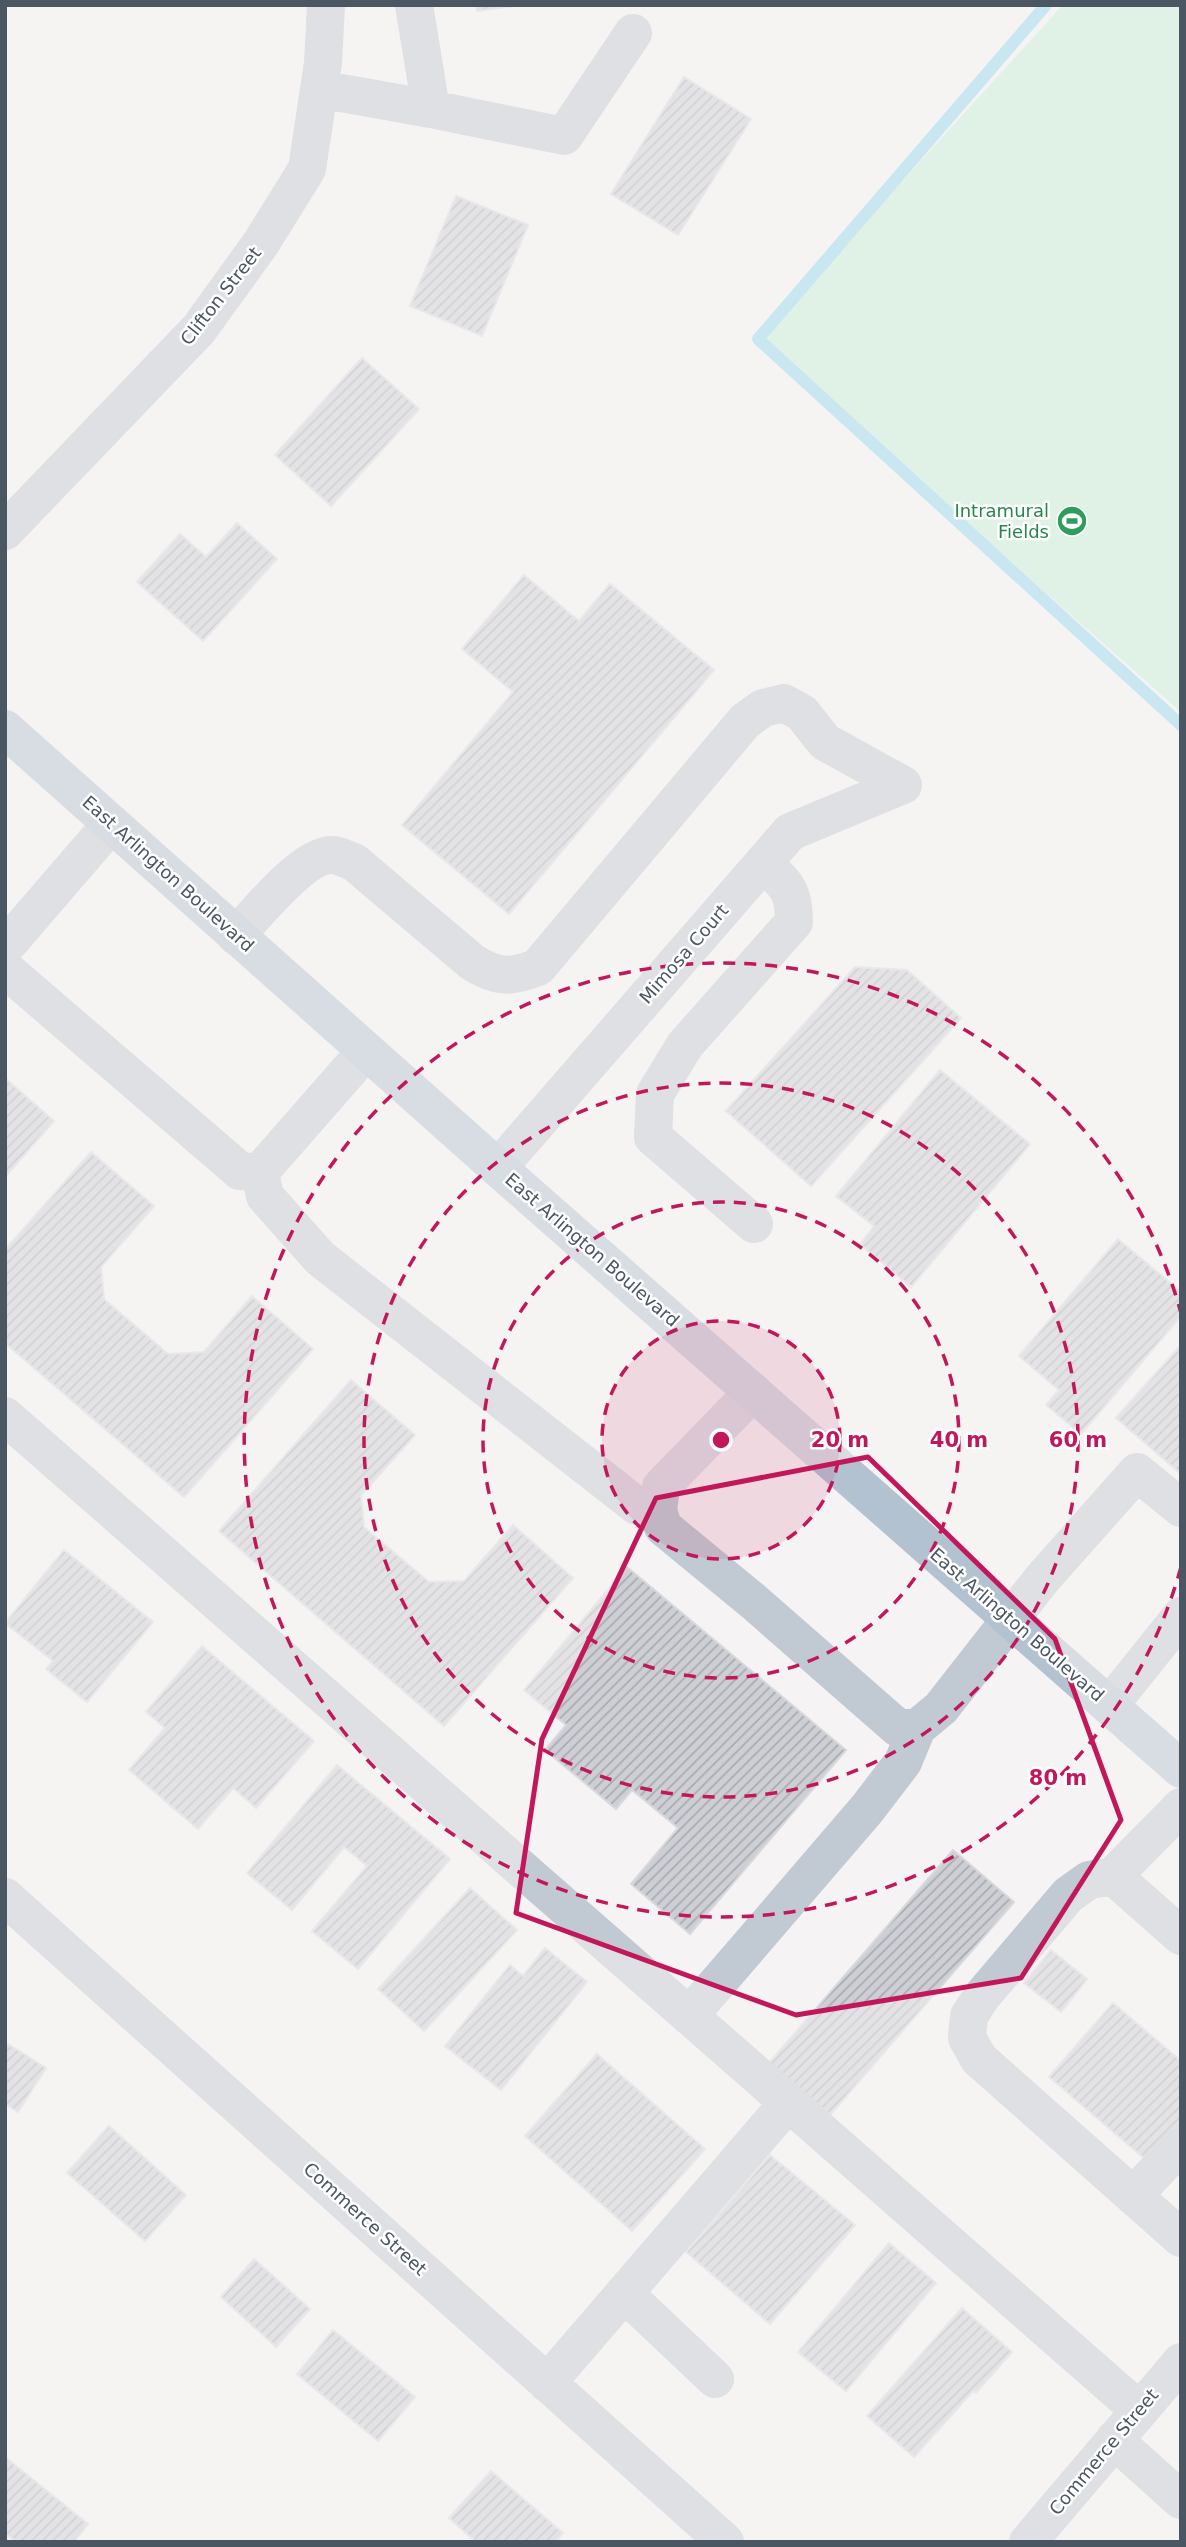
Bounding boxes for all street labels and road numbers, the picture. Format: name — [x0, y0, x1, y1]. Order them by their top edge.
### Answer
street label: Clifton Street — [176, 243, 265, 349]
street label: East Arlington Boulevard — [78, 791, 258, 956]
street label: Mimosa Court — [635, 900, 732, 1008]
street label: East Arlington Boulevard — [501, 1168, 684, 1331]
street label: East Arlington Boulevard — [926, 1543, 1109, 1706]
street label: Commerce Street — [300, 2158, 431, 2279]
street label: Commerce Street — [1045, 2384, 1162, 2519]

